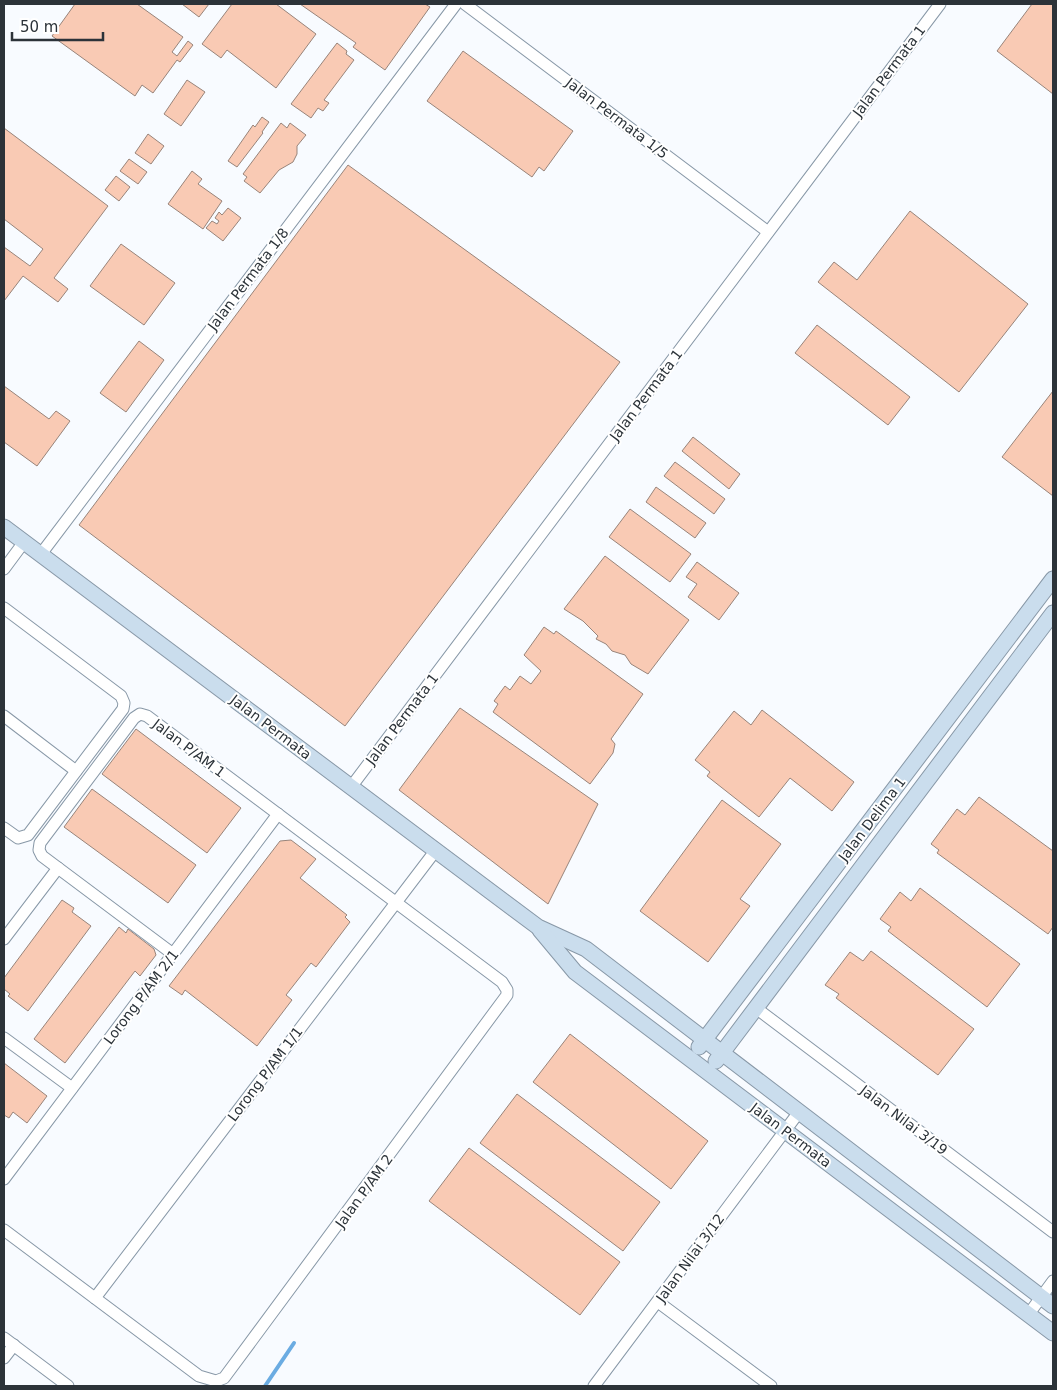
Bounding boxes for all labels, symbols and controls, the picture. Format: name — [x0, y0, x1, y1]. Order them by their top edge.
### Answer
scale bar — [12, 10, 104, 42]
text: 50 m — [20, 18, 58, 36]
street label: Jalan Permata 1 — [849, 22, 929, 121]
street label: Jalan Permata 1/5 — [562, 74, 671, 162]
street label: Jalan Permata 1/8 — [204, 225, 292, 334]
street label: Jalan Permata 1 — [606, 346, 686, 445]
street label: Jalan Permata 1 — [362, 670, 442, 769]
street label: Jalan Permata — [227, 691, 314, 763]
street label: Jalan P/AM 1 — [149, 715, 228, 780]
street label: Jalan Delima 1 — [835, 774, 909, 865]
street label: Lorong P/AM 2/1 — [100, 947, 182, 1047]
street label: Lorong P/AM 1/1 — [224, 1024, 306, 1124]
street label: Jalan Nilai 3/19 — [856, 1081, 951, 1158]
street label: Jalan Permata — [747, 1099, 834, 1171]
street label: Jalan P/AM 2 — [331, 1151, 396, 1232]
street label: Jalan Nilai 3/12 — [652, 1211, 727, 1306]

